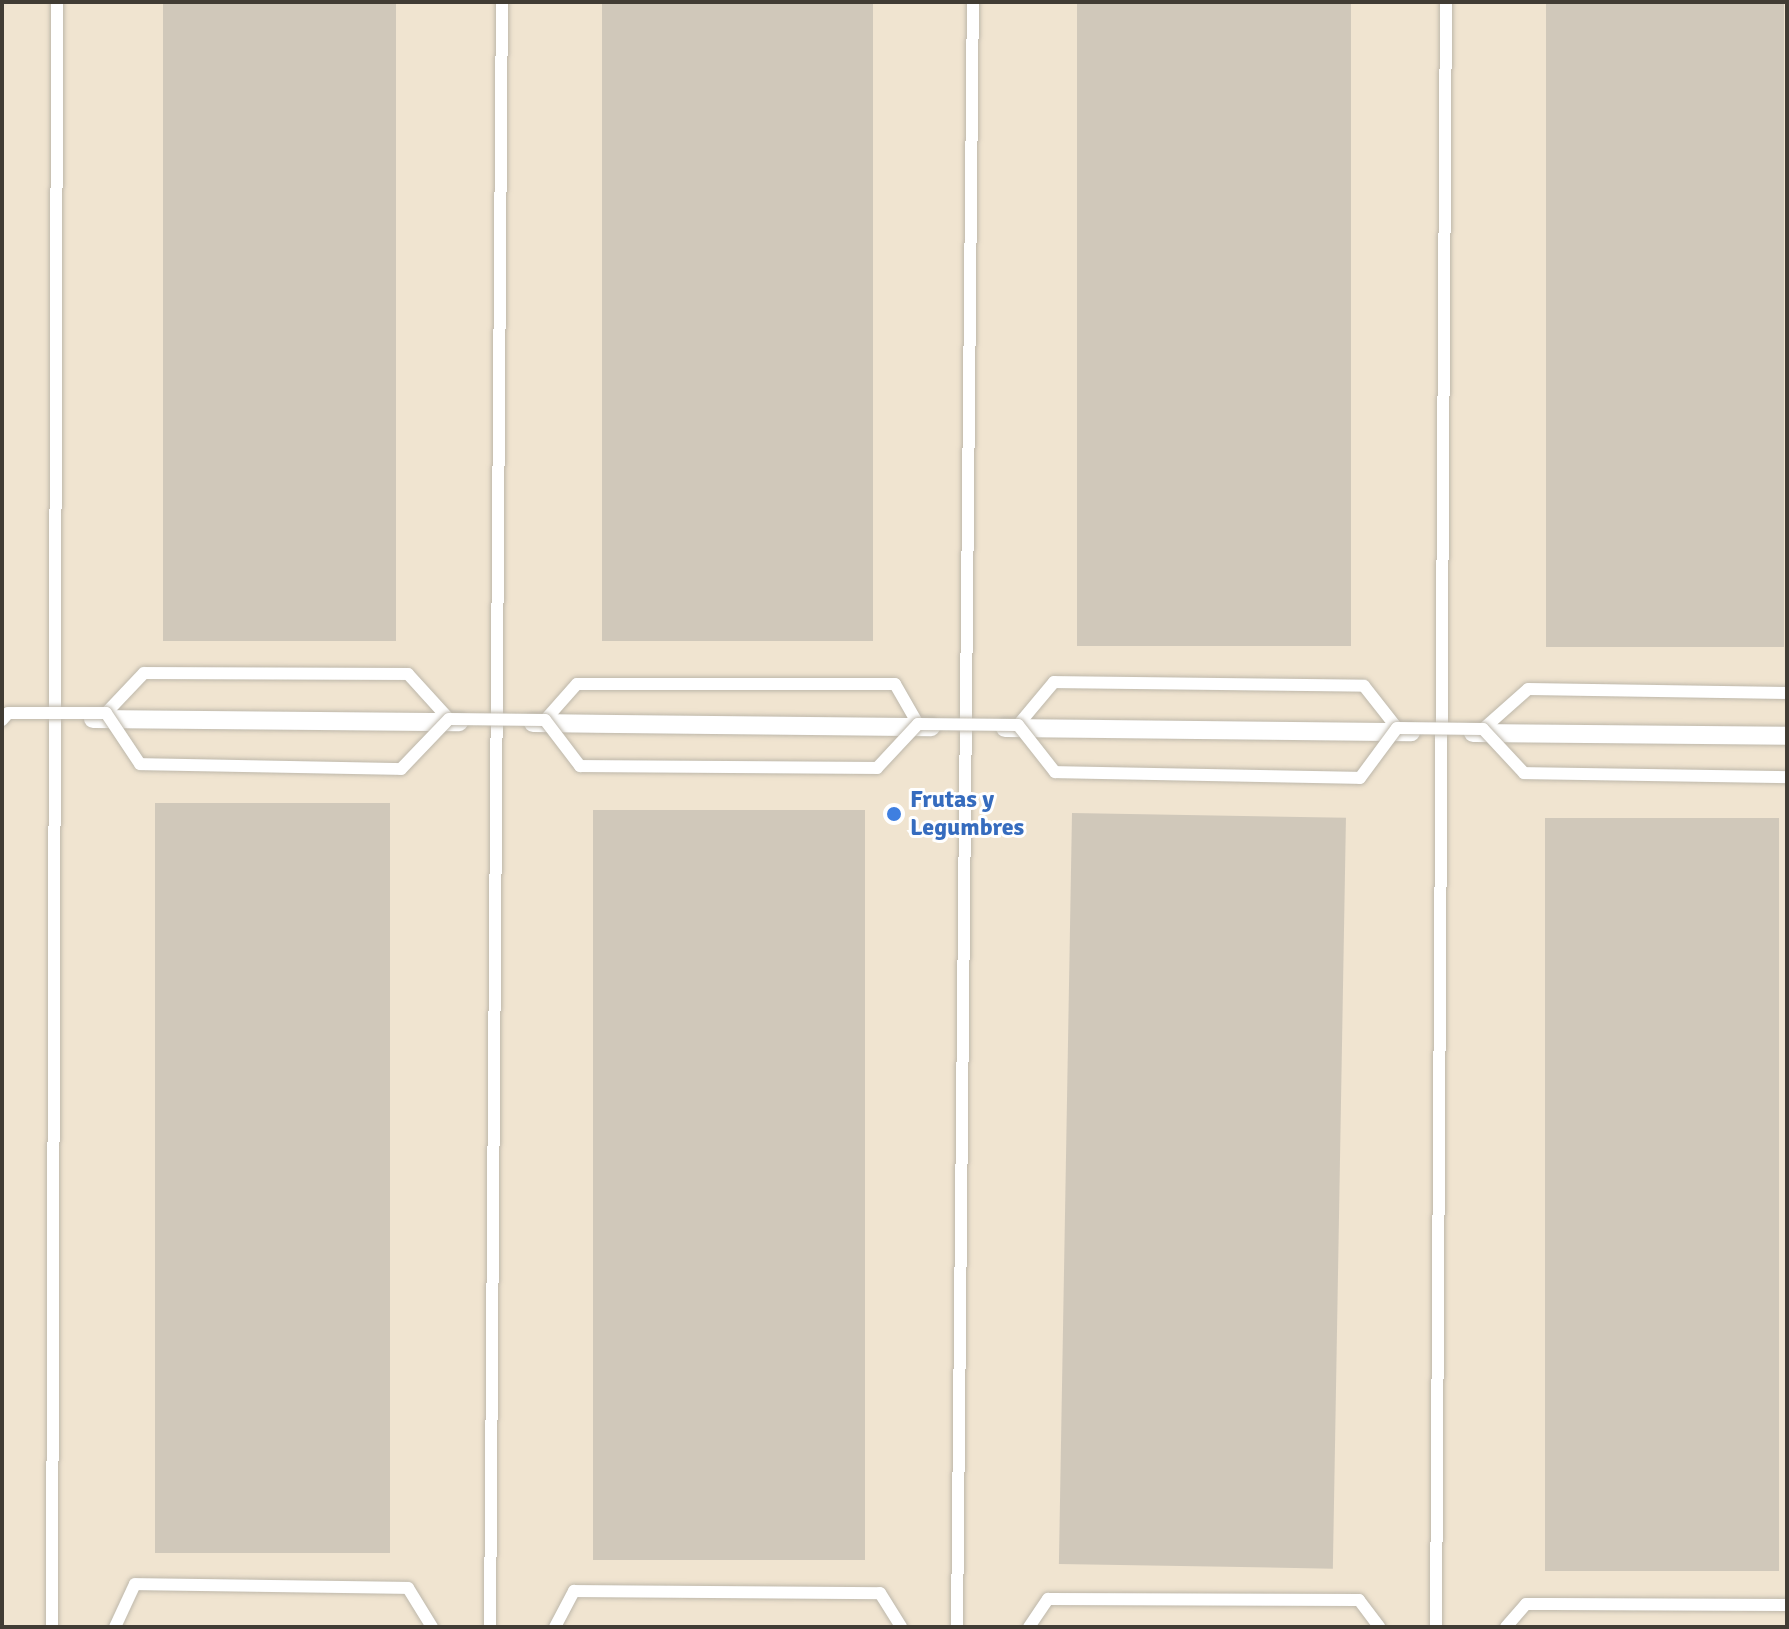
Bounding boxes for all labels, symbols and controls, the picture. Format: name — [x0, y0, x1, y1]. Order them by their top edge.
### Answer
place label: Frutas y Legumbres — [910, 786, 1024, 842]
marker: Frutas y Legumbres — [885, 805, 903, 823]

